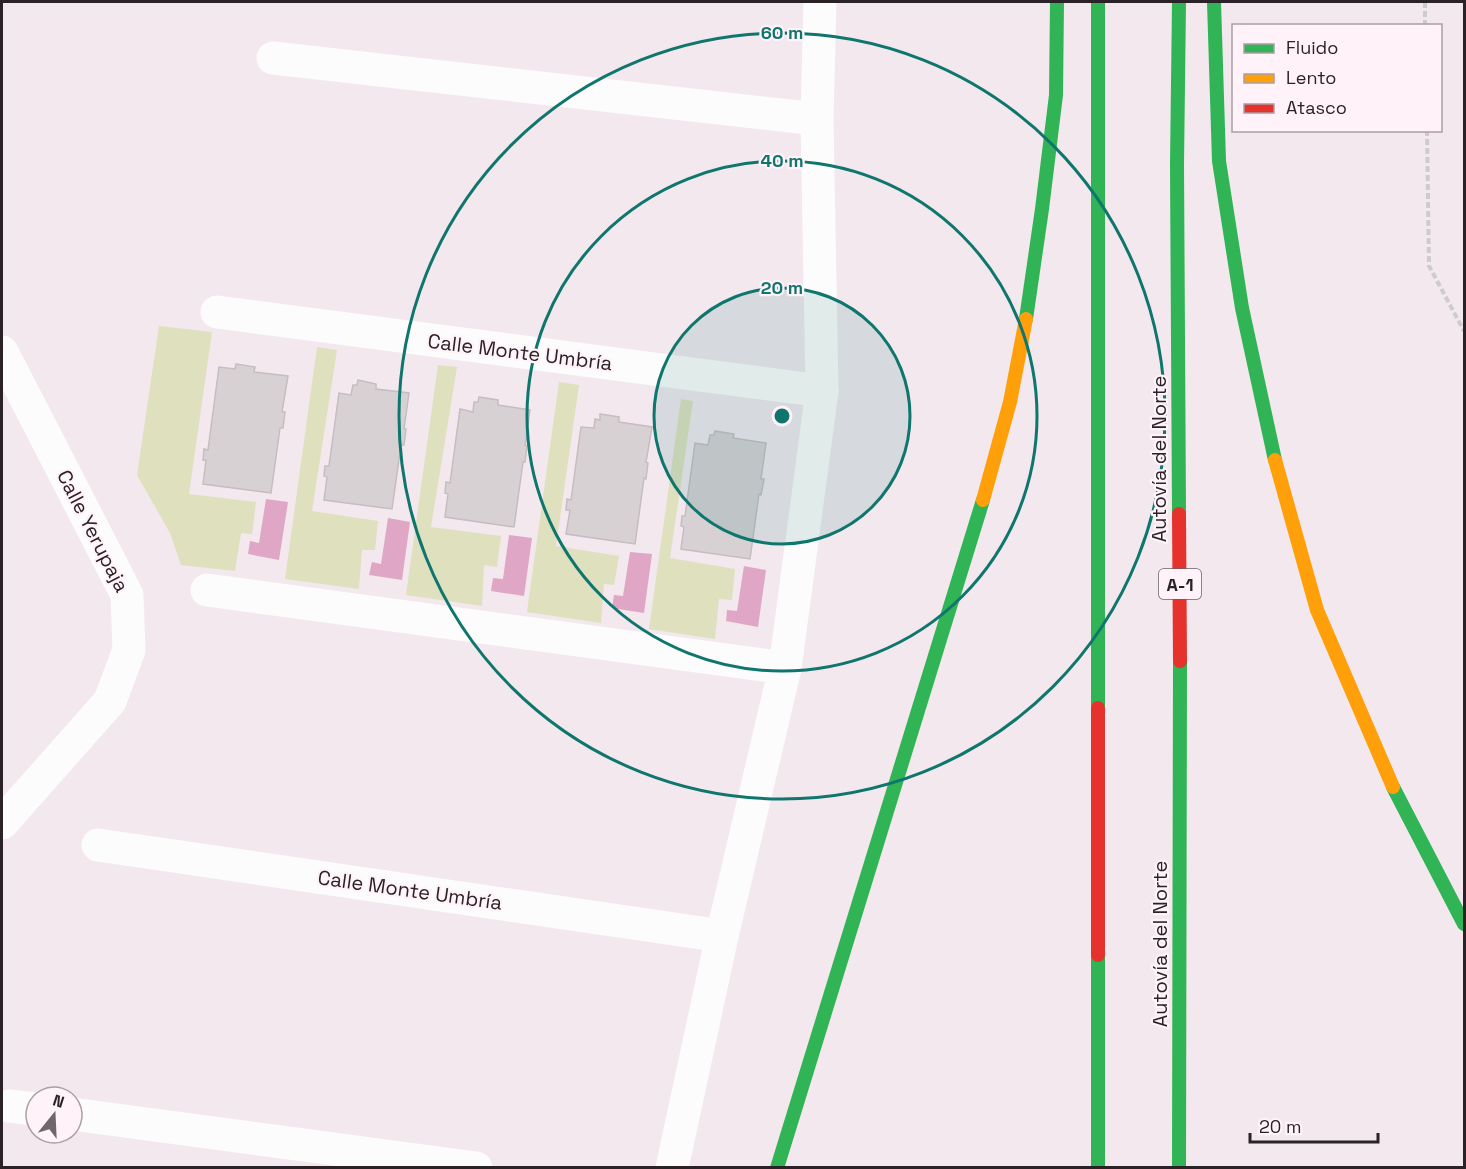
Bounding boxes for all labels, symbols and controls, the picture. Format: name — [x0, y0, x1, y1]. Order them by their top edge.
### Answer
text: 60 m — [761, 21, 803, 44]
legend — [1232, 24, 1442, 132]
text: Fluido — [1286, 36, 1338, 59]
text: Lento — [1286, 66, 1336, 89]
text: Atasco — [1286, 96, 1347, 119]
text: 40 m — [760, 149, 804, 172]
text: 20 m — [761, 276, 803, 299]
street label: Calle Monte Umbría — [426, 328, 614, 376]
street label: Autovía del Norte — [1146, 376, 1172, 542]
centre of rings — [772, 406, 792, 426]
street label: Calle Yerupaja — [51, 465, 135, 597]
road number: A-1 — [1159, 569, 1201, 599]
street label: Autovía del Norte — [1147, 861, 1173, 1027]
street label: Calle Monte Umbría — [316, 864, 504, 916]
north arrow — [24, 1085, 84, 1145]
text: N — [50, 1090, 67, 1113]
scale bar — [1250, 1106, 1378, 1144]
text: 20 m — [1259, 1115, 1302, 1138]

